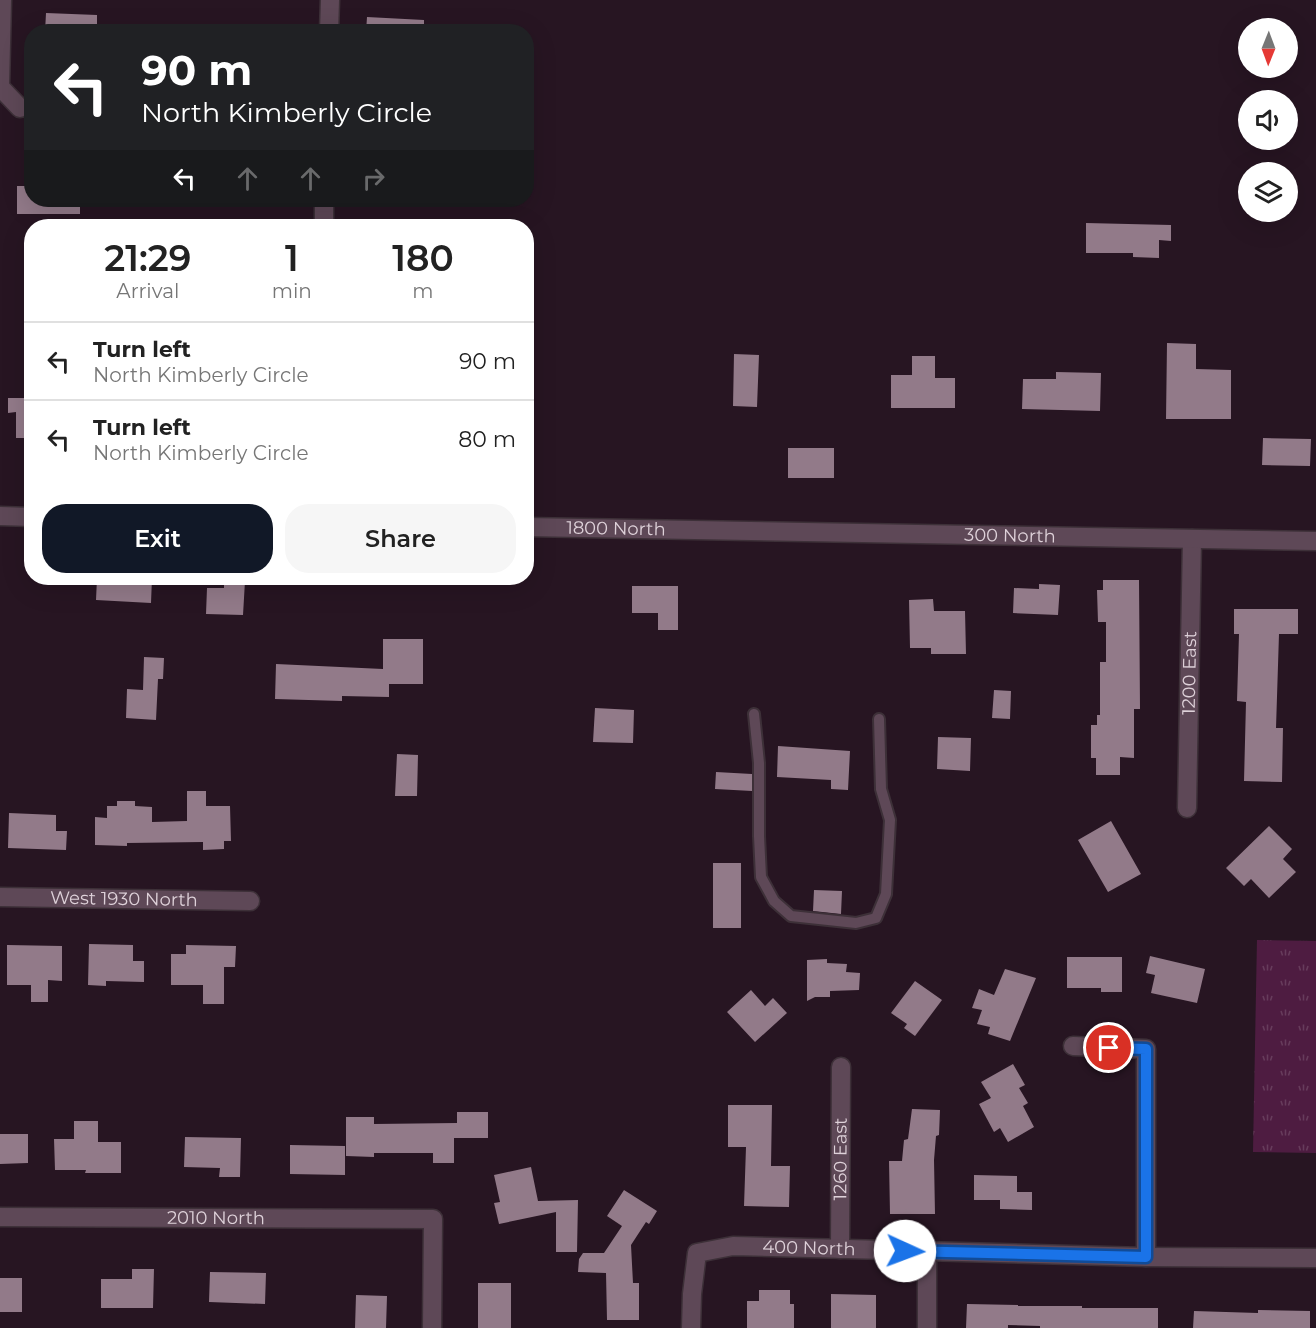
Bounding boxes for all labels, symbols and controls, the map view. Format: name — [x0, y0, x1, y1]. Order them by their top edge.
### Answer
north arrow — [1238, 18, 1298, 78]
map controls — [1238, 18, 1298, 222]
text: 90 m — [141, 44, 252, 96]
icon: left — [42, 48, 120, 126]
button: sound — [1238, 90, 1298, 150]
text: North Kimberly Circle — [141, 96, 432, 129]
icon: left — [168, 162, 201, 195]
icon: ahead — [231, 162, 264, 195]
icon: ahead — [294, 162, 327, 195]
icon: right — [357, 162, 390, 195]
button: layers — [1238, 162, 1298, 222]
text: 21:29 — [104, 236, 191, 280]
text: 1 — [285, 236, 299, 280]
text: 180 — [392, 236, 454, 280]
text: Arrival — [116, 279, 179, 303]
text: min — [272, 279, 312, 303]
text: m — [412, 279, 434, 303]
text: Turn left — [93, 336, 191, 363]
icon: left — [42, 345, 75, 378]
text: 90 m — [459, 348, 516, 375]
text: North Kimberly Circle — [93, 363, 309, 387]
text: Turn left — [93, 414, 191, 441]
icon: left — [42, 423, 75, 456]
text: 80 m — [458, 426, 516, 453]
text: North Kimberly Circle — [93, 441, 309, 465]
button: Exit — [42, 504, 273, 573]
button: Share — [285, 504, 516, 573]
street label: 1800 North — [566, 517, 666, 540]
street label: 300 North — [964, 524, 1056, 547]
street label: 1200 East — [1178, 631, 1201, 715]
street label: West 1930 North — [50, 887, 198, 911]
pin — [1083, 1022, 1134, 1073]
icon: arrive — [1092, 1031, 1125, 1064]
street label: 1260 East — [829, 1117, 852, 1201]
street label: 2010 North — [167, 1207, 265, 1229]
position arrow — [873, 1219, 937, 1283]
street label: 400 North — [762, 1236, 856, 1260]

